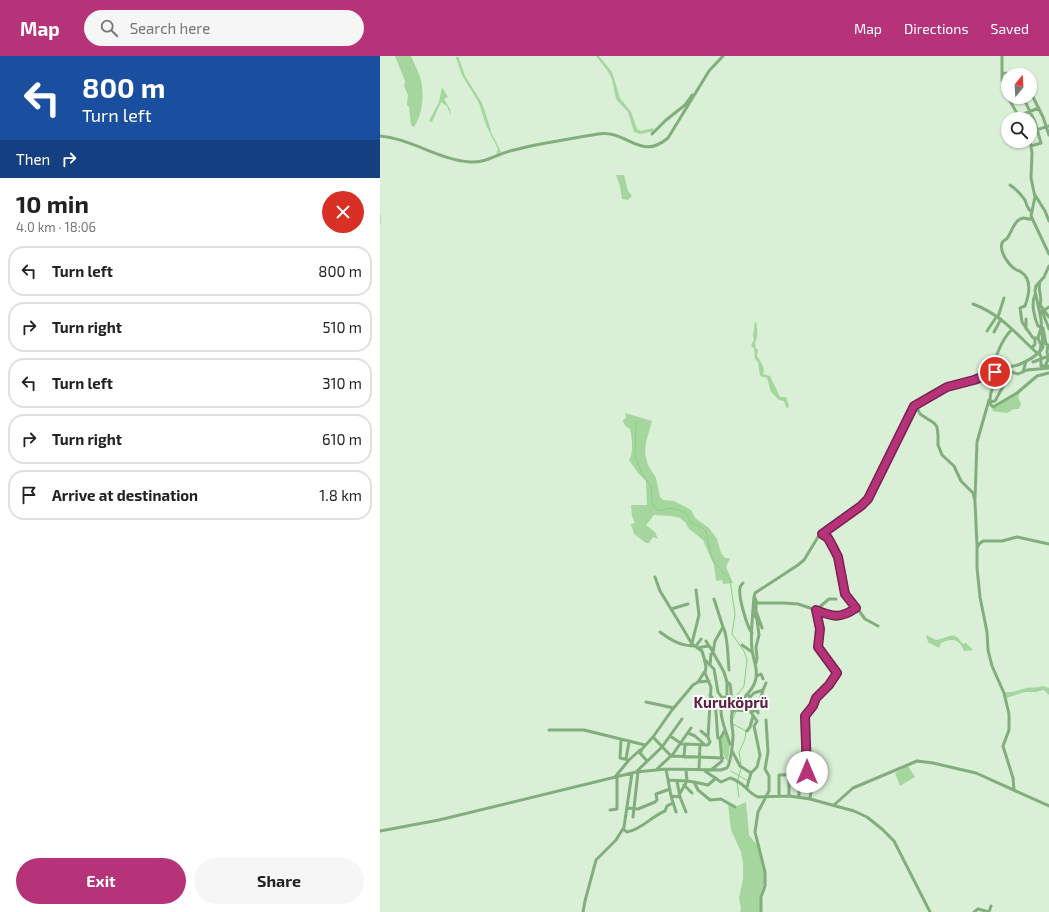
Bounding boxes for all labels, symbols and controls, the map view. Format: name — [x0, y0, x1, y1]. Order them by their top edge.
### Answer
search box — [84, 10, 364, 46]
text: Map — [20, 17, 60, 40]
icon: search — [98, 17, 120, 39]
text: Search here — [130, 19, 210, 37]
text: Map — [854, 20, 882, 37]
text: Directions — [904, 20, 969, 37]
text: Saved — [991, 20, 1029, 37]
north arrow — [1001, 68, 1037, 104]
map controls — [1001, 68, 1037, 148]
text: 800 m — [82, 70, 166, 104]
icon: left — [16, 72, 68, 124]
text: Turn left — [82, 104, 152, 126]
button: search — [1001, 112, 1037, 148]
icon: right — [58, 148, 80, 170]
text: Then — [16, 150, 50, 168]
text: 10 min — [16, 189, 89, 218]
button: close — [322, 191, 364, 233]
text: 4.0 km · 18:06 — [16, 219, 96, 235]
icon: left — [18, 260, 40, 282]
text: Turn left — [52, 262, 113, 280]
text: 800 m — [318, 262, 362, 280]
icon: right — [18, 316, 40, 338]
text: Turn right — [52, 318, 122, 336]
text: 510 m — [322, 318, 362, 336]
pin — [978, 355, 1012, 389]
icon: arrive — [984, 361, 1006, 383]
icon: left — [18, 372, 40, 394]
text: Turn left — [52, 374, 113, 392]
text: 310 m — [322, 374, 362, 392]
icon: right — [18, 428, 40, 450]
text: Turn right — [52, 430, 122, 448]
text: 610 m — [322, 430, 362, 448]
icon: arrive — [18, 484, 40, 506]
text: Arrive at destination — [52, 486, 198, 504]
text: 1.8 km — [319, 486, 362, 504]
district label: Kuruköprü — [694, 693, 768, 711]
position arrow — [786, 751, 828, 793]
button: Exit — [16, 858, 186, 904]
button: Share — [194, 858, 364, 904]

